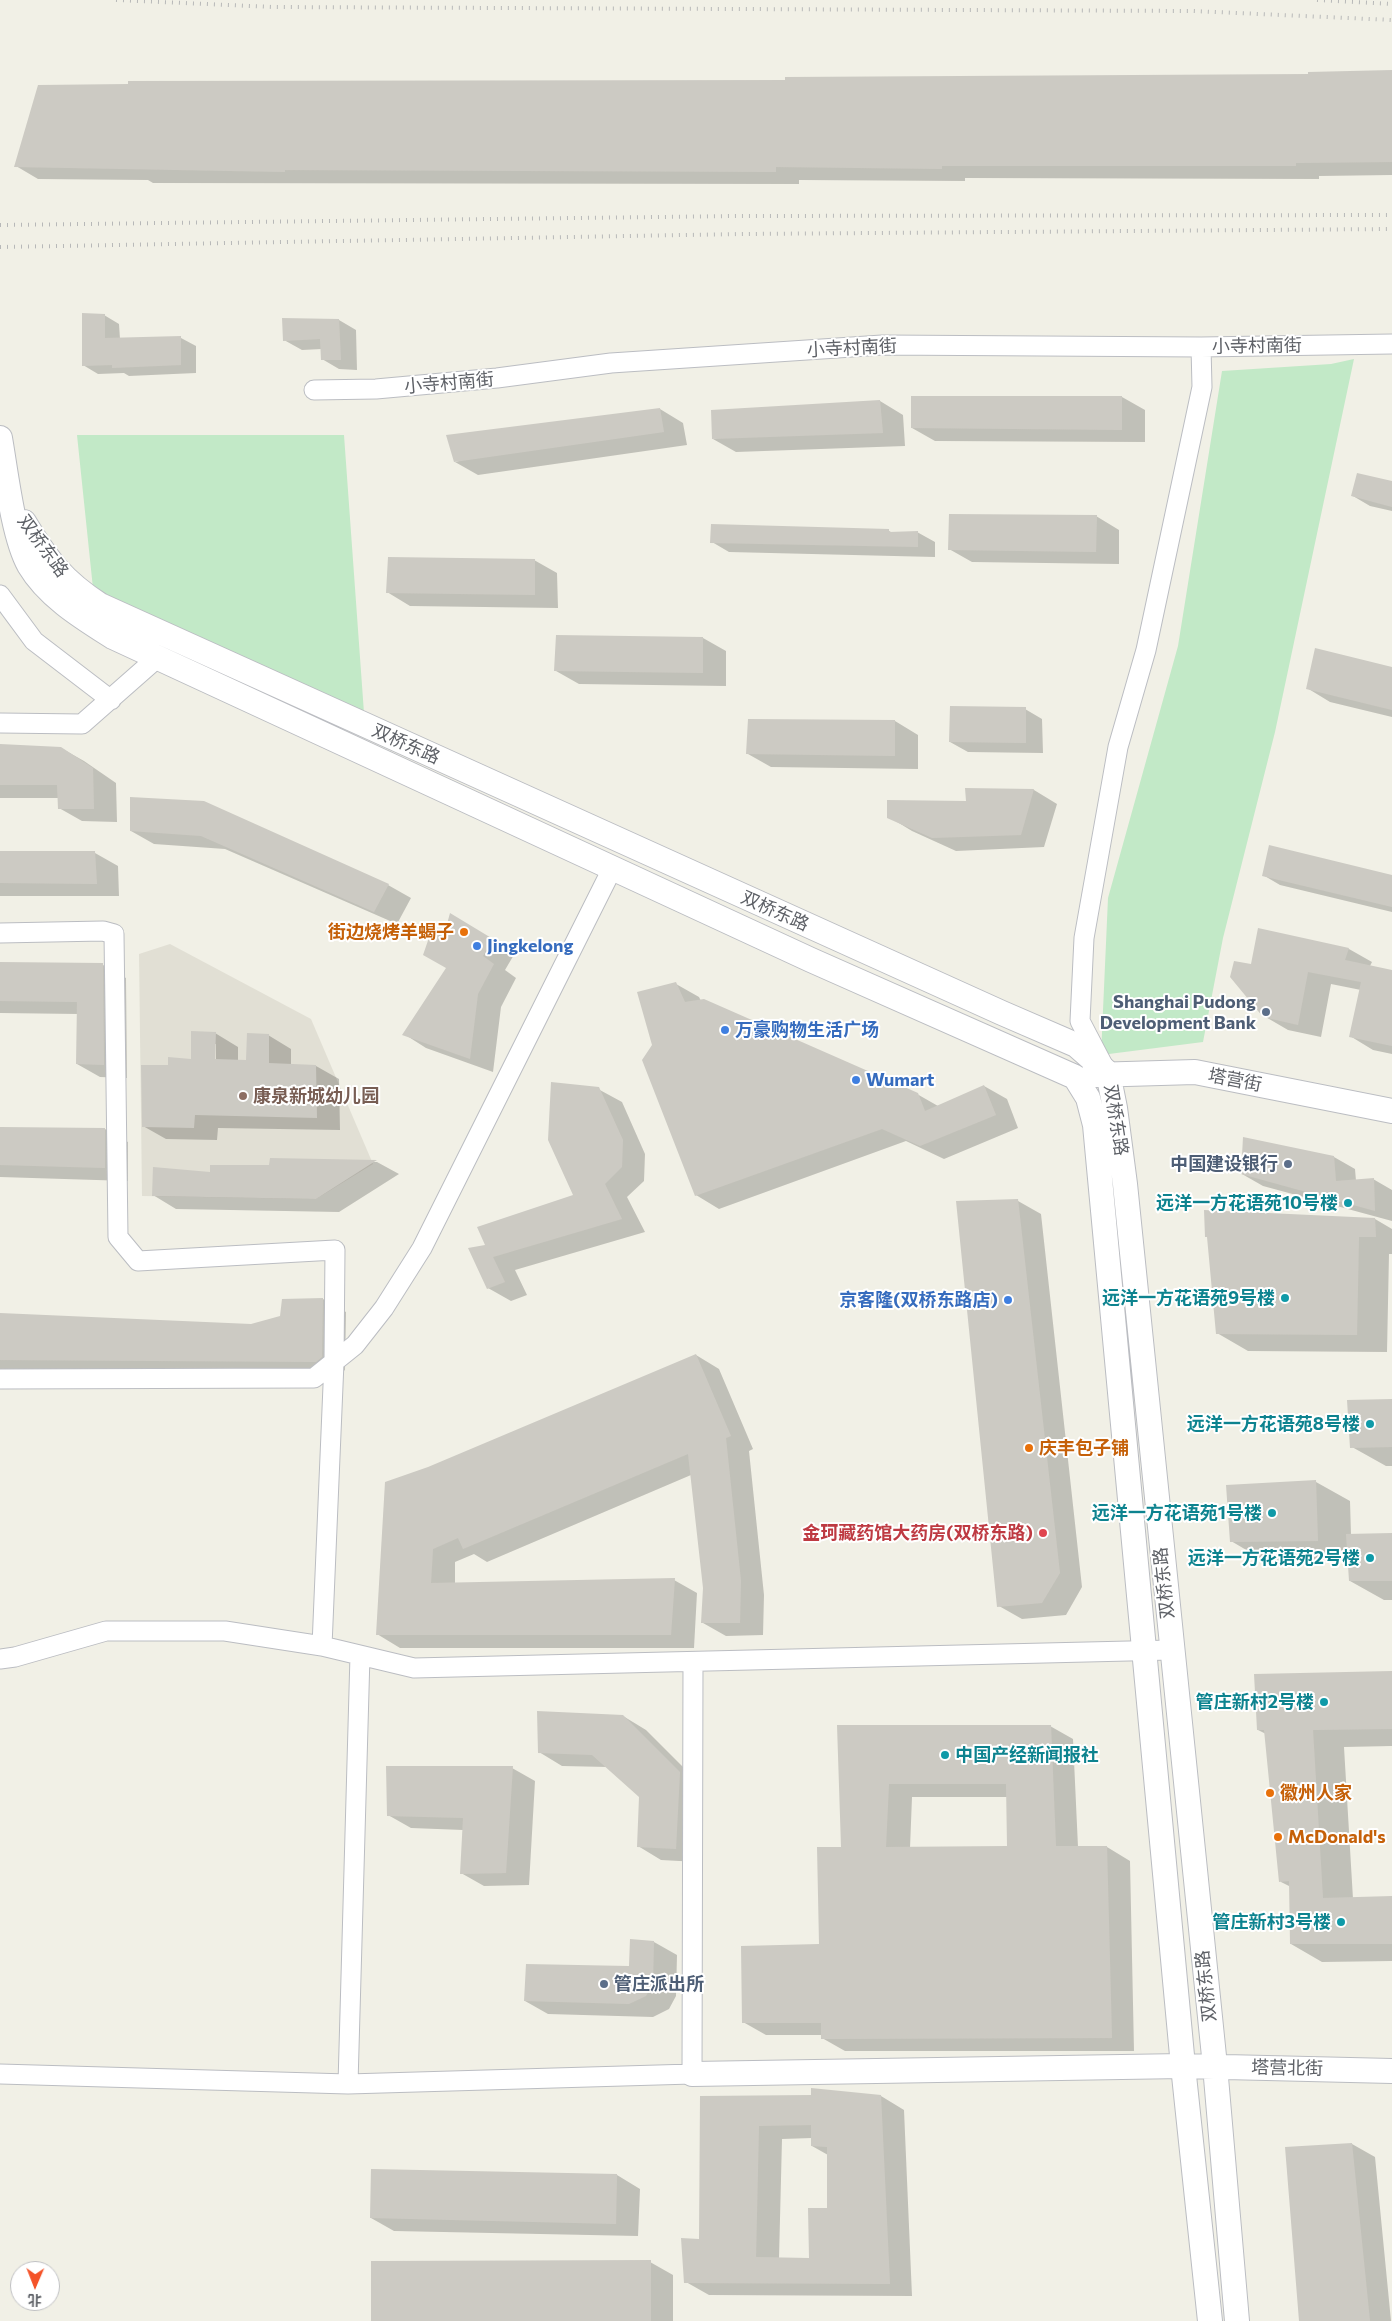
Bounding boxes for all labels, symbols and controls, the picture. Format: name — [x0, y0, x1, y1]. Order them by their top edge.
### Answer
street label: 小寺村南街 — [1212, 334, 1302, 358]
street label: 小寺村南街 — [806, 335, 898, 361]
street label: 小寺村南街 — [403, 368, 495, 398]
street label: 双桥东路 — [13, 511, 73, 581]
street label: 双桥东路 — [369, 719, 443, 769]
street label: 双桥东路 — [738, 886, 812, 936]
place label: 街边烧烤羊蝎子 — [328, 921, 454, 943]
marker: 街边烧烤羊蝎子 — [458, 926, 470, 938]
place label: Jingkelong — [487, 935, 573, 957]
marker: Jingkelong — [471, 940, 483, 952]
place label: Shanghai Pudong Development Bank — [1100, 991, 1256, 1034]
marker: Shanghai Pudong Development Bank — [1260, 1006, 1272, 1018]
place label: 万豪购物生活广场 — [735, 1019, 879, 1041]
marker: 万豪购物生活广场 — [719, 1024, 731, 1036]
street label: 塔营街 — [1206, 1064, 1264, 1096]
place label: Wumart — [866, 1069, 934, 1091]
marker: Wumart — [850, 1074, 862, 1086]
street label: 双桥东路 — [1100, 1083, 1132, 1157]
place label: 康泉新城幼儿园 — [253, 1085, 379, 1107]
marker: 康泉新城幼儿园 — [237, 1090, 249, 1102]
place label: 中国建设银行 — [1170, 1153, 1278, 1175]
marker: 中国建设银行 — [1282, 1158, 1294, 1170]
place label: 远洋一方花语苑10号楼 — [1156, 1192, 1338, 1214]
marker: 远洋一方花语苑10号楼 — [1342, 1197, 1354, 1209]
place label: 远洋一方花语苑9号楼 — [1102, 1287, 1275, 1309]
place label: 京客隆(双桥东路店) — [839, 1289, 998, 1311]
marker: 远洋一方花语苑9号楼 — [1279, 1292, 1291, 1304]
marker: 京客隆(双桥东路店) — [1002, 1294, 1014, 1306]
place label: 远洋一方花语苑8号楼 — [1187, 1413, 1360, 1435]
marker: 远洋一方花语苑8号楼 — [1364, 1418, 1376, 1430]
place label: 庆丰包子铺 — [1039, 1437, 1129, 1459]
marker: 庆丰包子铺 — [1023, 1442, 1035, 1454]
place label: 远洋一方花语苑1号楼 — [1092, 1502, 1262, 1524]
marker: 远洋一方花语苑1号楼 — [1266, 1507, 1278, 1519]
place label: 金珂藏药馆大药房(双桥东路) — [802, 1522, 1033, 1544]
marker: 金珂藏药馆大药房(双桥东路) — [1037, 1527, 1049, 1539]
street label: 双桥东路 — [1149, 1546, 1179, 1620]
place label: 远洋一方花语苑2号楼 — [1188, 1547, 1360, 1569]
marker: 远洋一方花语苑2号楼 — [1364, 1552, 1376, 1564]
place label: 管庄新村2号楼 — [1196, 1691, 1314, 1713]
marker: 管庄新村2号楼 — [1318, 1696, 1330, 1708]
place label: 中国产经新闻报社 — [955, 1744, 1099, 1766]
marker: 中国产经新闻报社 — [939, 1749, 951, 1761]
place label: 徽州人家 — [1280, 1782, 1352, 1804]
marker: 徽州人家 — [1264, 1787, 1276, 1799]
place label: McDonald's — [1288, 1826, 1386, 1848]
marker: McDonald's — [1272, 1831, 1284, 1843]
place label: 管庄新村3号楼 — [1213, 1911, 1331, 1933]
marker: 管庄新村3号楼 — [1335, 1916, 1347, 1928]
street label: 双桥东路 — [1191, 1949, 1221, 2023]
place label: 管庄派出所 — [614, 1973, 704, 1995]
marker: 管庄派出所 — [598, 1978, 610, 1990]
street label: 塔营北街 — [1251, 2057, 1323, 2079]
north arrow — [10, 2261, 60, 2311]
text: 北 — [28, 2292, 42, 2309]

